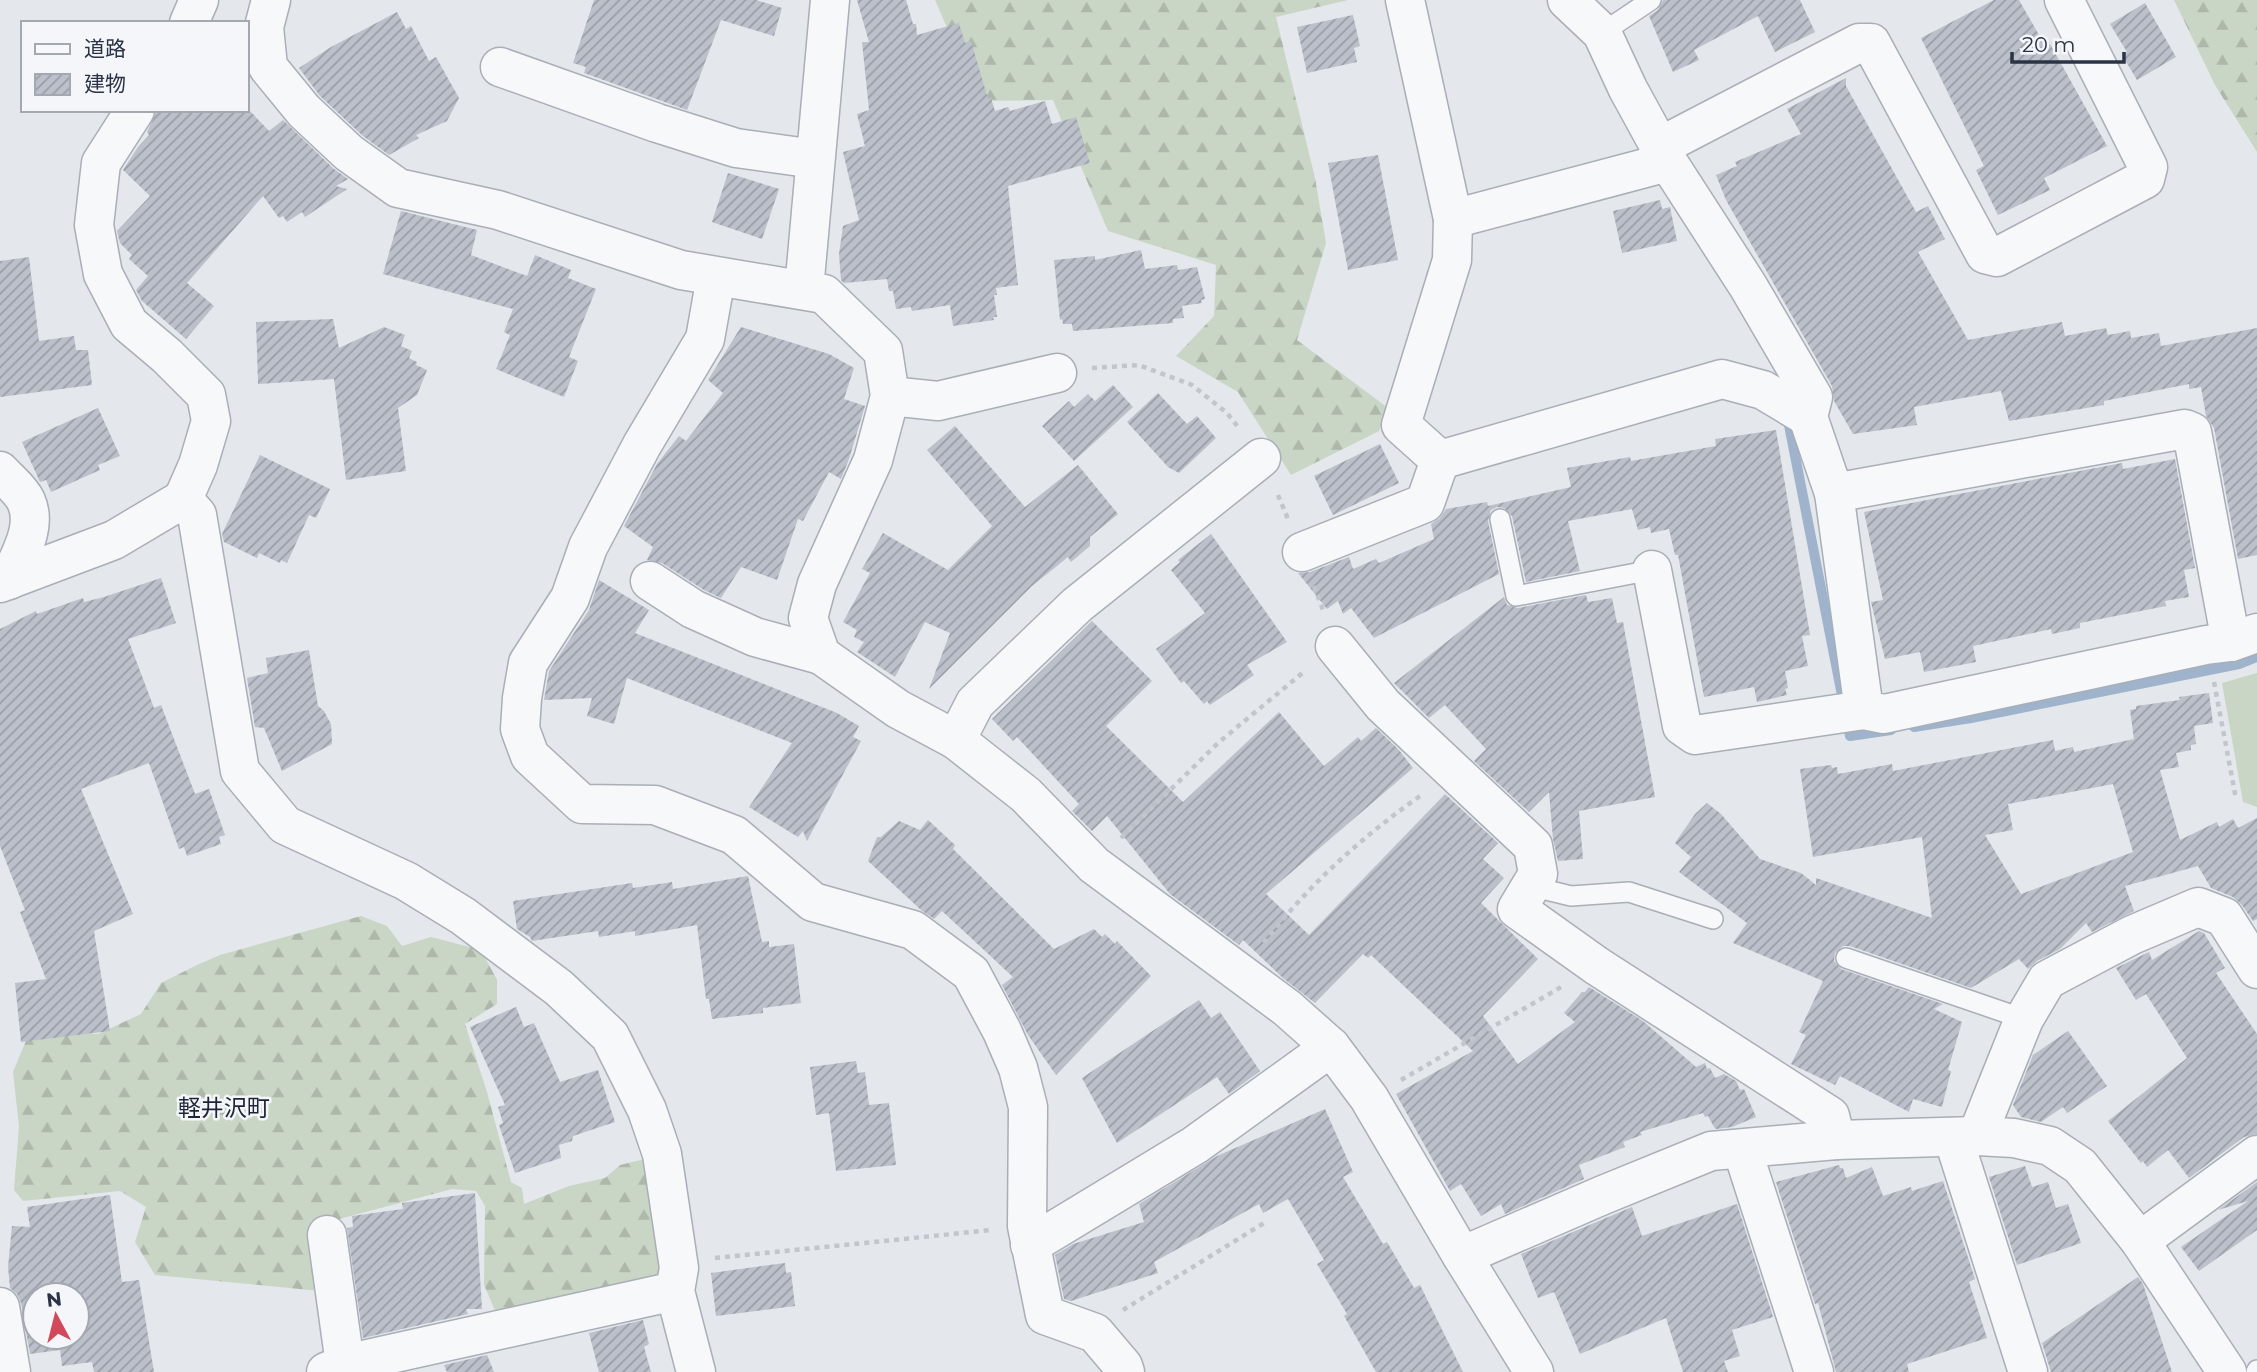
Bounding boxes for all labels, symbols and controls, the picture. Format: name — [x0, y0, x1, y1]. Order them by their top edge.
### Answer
legend — [21, 21, 248, 112]
scale bar — [2012, 21, 2124, 65]
text: 20 m — [2022, 32, 2076, 57]
text: 道路 — [84, 36, 126, 61]
text: 建物 — [84, 71, 126, 96]
district label: 軽井沢町 — [178, 1094, 270, 1122]
north arrow — [21, 1281, 91, 1351]
text: N — [45, 1287, 63, 1312]

